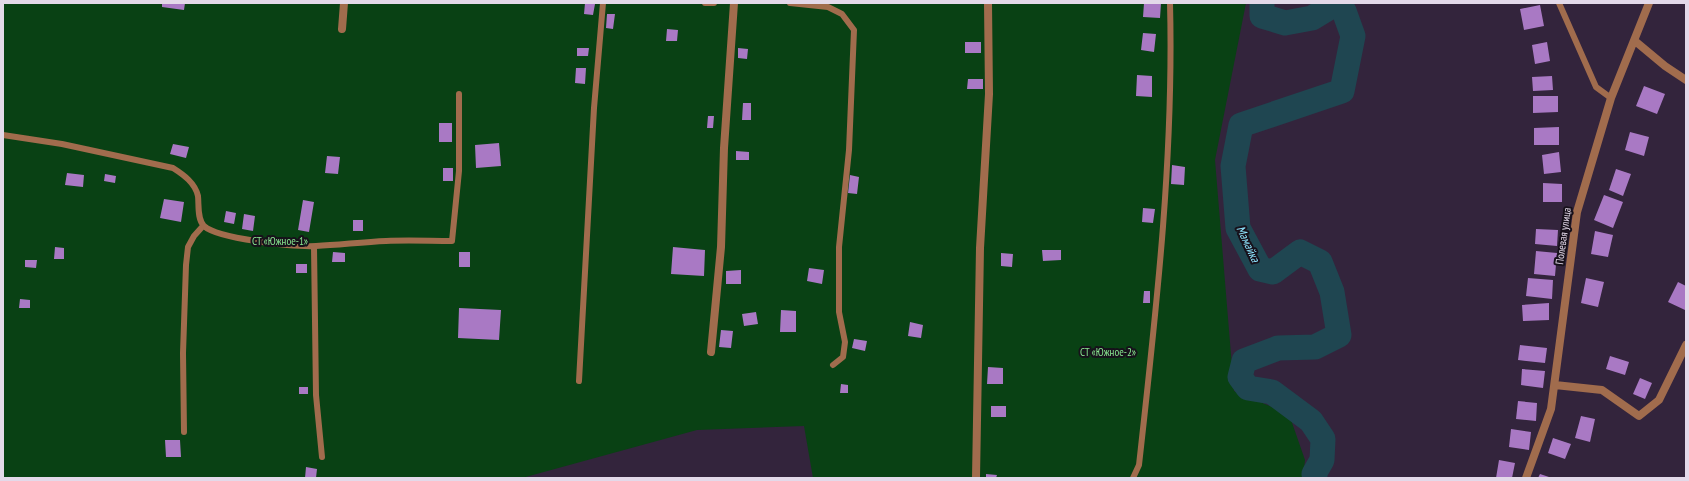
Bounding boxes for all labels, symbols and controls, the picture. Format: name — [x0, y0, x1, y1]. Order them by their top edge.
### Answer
street label: Полевая улица — [1552, 207, 1574, 265]
water label: Мамайка — [1234, 223, 1264, 265]
park label: СТ «Южное-1» — [252, 234, 308, 248]
park label: СТ «Южное-2» — [1080, 345, 1136, 359]

